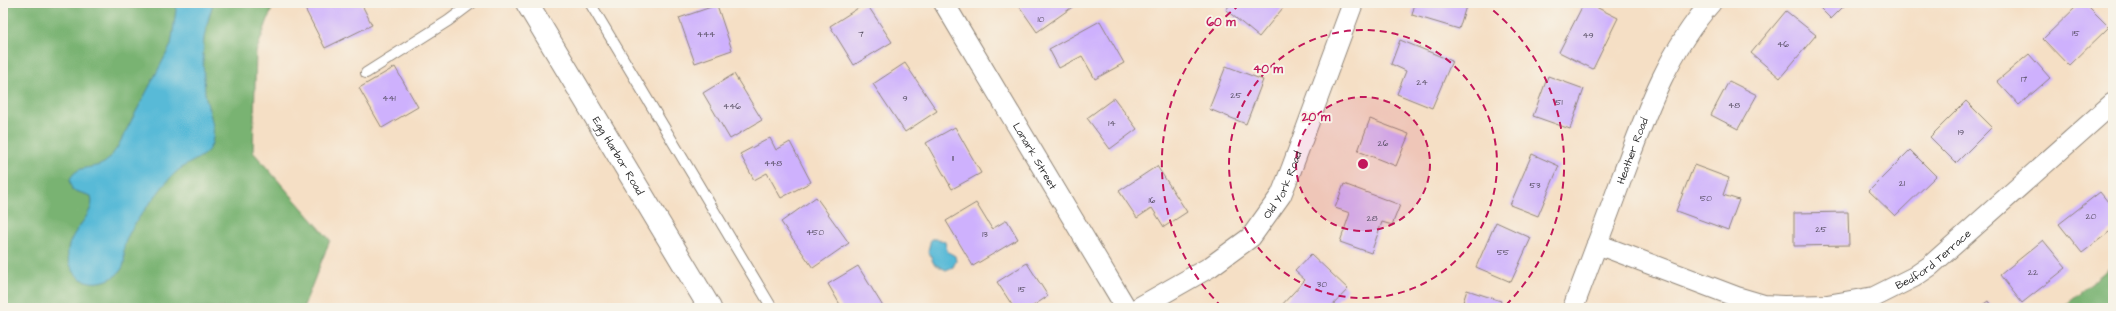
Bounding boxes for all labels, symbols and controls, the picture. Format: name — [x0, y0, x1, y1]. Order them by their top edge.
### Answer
house number: 10 — [1038, 13, 1045, 26]
text: 60 m — [1206, 14, 1236, 31]
house number: 15 — [2072, 27, 2080, 40]
house number: 444 — [697, 28, 715, 41]
house number: 7 — [858, 28, 864, 41]
house number: 49 — [1582, 29, 1594, 42]
house number: 46 — [1777, 38, 1789, 51]
text: 40 m — [1253, 61, 1284, 78]
house number: 17 — [2021, 73, 2028, 86]
house number: 24 — [1416, 76, 1428, 89]
house number: 25 — [1230, 89, 1242, 102]
house number: 441 — [382, 92, 396, 105]
house number: 9 — [902, 92, 908, 105]
house number: 51 — [1555, 96, 1563, 109]
house number: 48 — [1728, 99, 1740, 112]
house number: 446 — [723, 100, 741, 113]
text: 20 m — [1301, 109, 1331, 126]
street label: Egg Harbor Road — [589, 114, 648, 198]
street label: Heather Road — [1613, 115, 1652, 186]
house number: 14 — [1108, 117, 1116, 130]
street label: Lanark Street — [1009, 120, 1061, 193]
house number: 19 — [1958, 126, 1964, 139]
house number: 26 — [1378, 137, 1389, 150]
street label: Old York Road — [1259, 149, 1305, 221]
house number: 11 — [952, 152, 954, 165]
house number: 448 — [764, 157, 782, 170]
centre of rings — [1356, 157, 1370, 171]
house number: 21 — [1899, 177, 1905, 190]
house number: 53 — [1530, 179, 1541, 192]
house number: 50 — [1700, 192, 1712, 205]
house number: 16 — [1149, 194, 1156, 207]
house number: 20 — [2086, 210, 2097, 223]
house number: 28 — [1367, 212, 1378, 225]
house number: 25 — [1815, 223, 1827, 236]
house number: 450 — [806, 226, 824, 239]
street label: Bedford Terrace — [1893, 226, 1974, 293]
house number: 13 — [982, 228, 988, 241]
house number: 55 — [1497, 246, 1510, 259]
house number: 22 — [2028, 266, 2039, 279]
house number: 30 — [1317, 278, 1327, 291]
house number: 15 — [1018, 283, 1026, 296]

